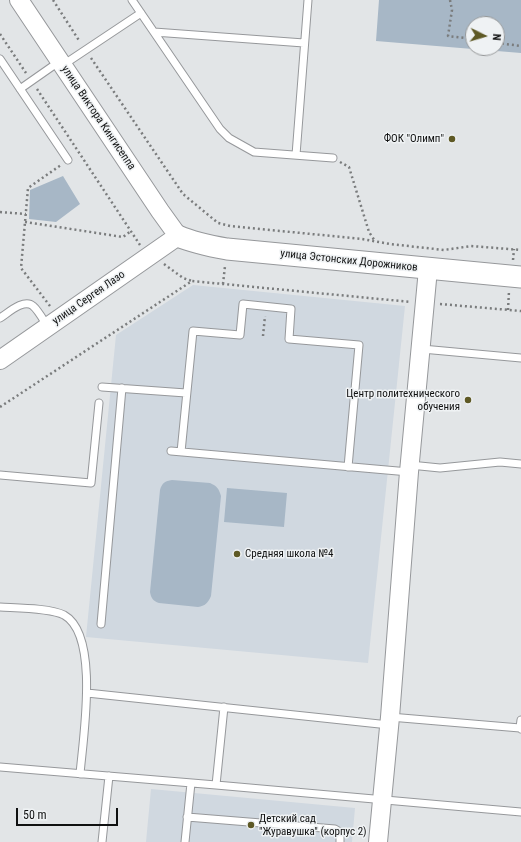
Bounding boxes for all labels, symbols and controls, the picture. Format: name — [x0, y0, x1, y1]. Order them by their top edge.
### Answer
north arrow — [465, 16, 505, 56]
text: N — [490, 33, 503, 41]
street label: улица Виктора Кингисеппа — [58, 63, 138, 173]
place label: ФОК "Олимп" — [384, 132, 444, 146]
marker: ФОК "Олимп" — [447, 134, 457, 144]
street label: улица Эстонских Дорожников — [280, 247, 418, 275]
street label: улица Сергея Лазо — [50, 268, 128, 328]
place label: Центр политехнического обучения — [346, 387, 460, 413]
marker: Центр политехнического обучения — [463, 395, 473, 405]
place label: Средняя школа №4 — [245, 547, 333, 561]
marker: Средняя школа №4 — [232, 549, 242, 559]
scale bar — [18, 800, 120, 826]
text: 50 m — [23, 808, 47, 822]
place label: Детский сад "Журавушка" (корпус 2) — [259, 812, 367, 838]
marker: Детский сад "Журавушка" (корпус 2) — [246, 820, 256, 830]

